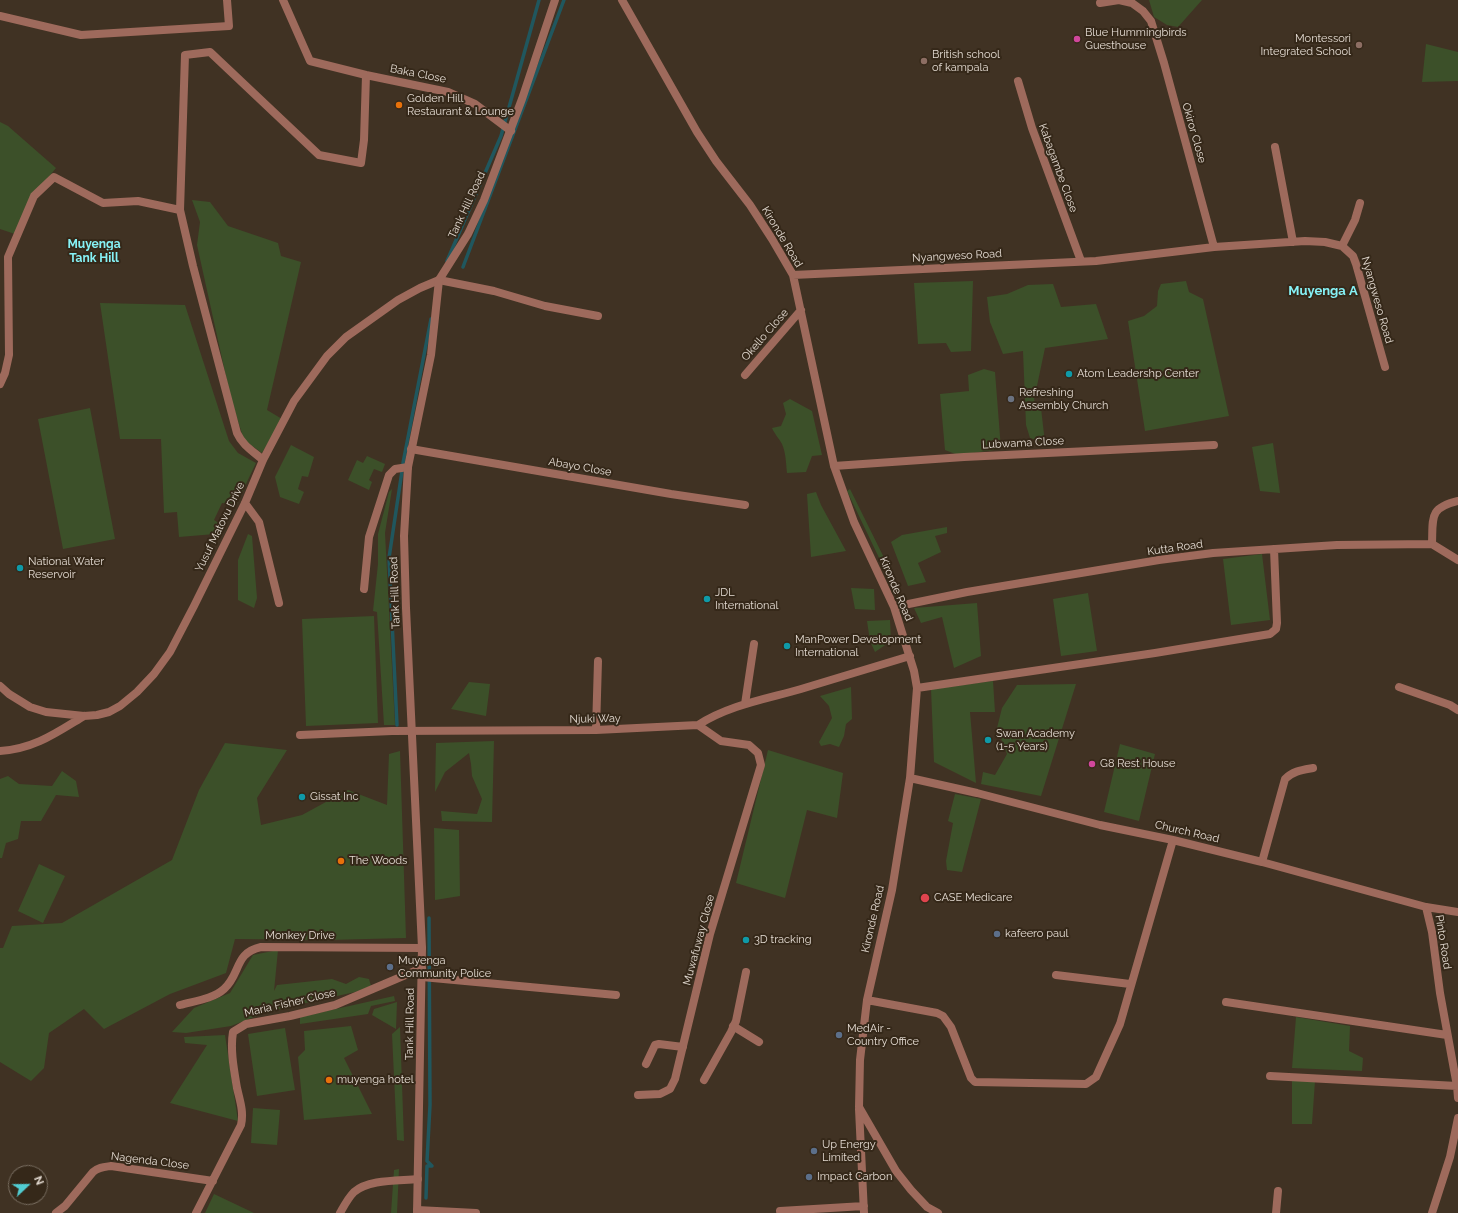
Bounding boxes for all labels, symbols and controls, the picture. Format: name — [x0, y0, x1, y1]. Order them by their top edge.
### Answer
place label: Blue Hummingbirds Guesthouse — [1085, 26, 1187, 52]
place label: Montessori Integrated School — [1260, 32, 1351, 58]
marker: Blue Hummingbirds Guesthouse — [1072, 34, 1082, 44]
marker: Montessori Integrated School — [1354, 40, 1364, 50]
place label: British school of kampala — [932, 48, 1000, 74]
marker: British school of kampala — [919, 56, 929, 66]
street label: Baka Close — [389, 62, 447, 86]
place label: Golden Hill Restaurant & Lounge — [407, 92, 514, 118]
marker: Golden Hill Restaurant & Lounge — [394, 100, 404, 110]
street label: Okiror Close — [1179, 101, 1209, 165]
street label: Kabagambe Close — [1036, 122, 1080, 214]
street label: Tank Hill Road — [446, 169, 488, 241]
street label: Kironde Road — [759, 204, 805, 270]
district label: Muyenga Tank Hill — [67, 237, 121, 265]
street label: Nyangweso Road — [912, 247, 1002, 265]
street label: Nyangweso Road — [1358, 255, 1396, 345]
district label: Muyenga A — [1288, 283, 1358, 299]
street label: Okello Close — [739, 306, 791, 364]
place label: Atom Leadershp Center — [1077, 367, 1199, 381]
marker: Atom Leadershp Center — [1064, 369, 1074, 379]
place label: Refreshing Assembly Church — [1019, 386, 1109, 412]
marker: Refreshing Assembly Church — [1006, 394, 1016, 404]
street label: Lubwama Close — [982, 434, 1064, 452]
street label: Abayo Close — [547, 455, 613, 479]
street label: Yusuf Matovu Drive — [193, 480, 247, 574]
street label: Kutta Road — [1146, 538, 1204, 558]
place label: National Water Reservoir — [28, 555, 104, 581]
street label: Kironde Road — [877, 555, 915, 623]
street label: Tank Hill Road — [387, 557, 403, 629]
marker: National Water Reservoir — [15, 563, 25, 573]
place label: JDL International — [715, 586, 778, 612]
marker: JDL International — [702, 594, 712, 604]
place label: ManPower Development International — [795, 633, 921, 659]
marker: ManPower Development International — [782, 641, 792, 651]
street label: Njuki Way — [569, 712, 621, 726]
place label: Swan Academy (1-5 Years) — [996, 727, 1075, 753]
marker: Swan Academy (1-5 Years) — [983, 735, 993, 745]
place label: G8 Rest House — [1100, 757, 1175, 771]
marker: G8 Rest House — [1087, 759, 1097, 769]
place label: Gissat Inc — [310, 790, 359, 804]
marker: Gissat Inc — [297, 792, 307, 802]
street label: Church Road — [1153, 818, 1221, 846]
place label: The Woods — [349, 854, 407, 868]
marker: The Woods — [336, 856, 346, 866]
street label: Kironde Road — [859, 884, 887, 954]
place label: CASE Medicare — [934, 891, 1012, 905]
marker: CASE Medicare — [919, 892, 931, 904]
street label: Muwafuway Close — [681, 893, 717, 987]
street label: Pinto Road — [1432, 914, 1454, 970]
place label: kafeero paul — [1005, 927, 1068, 941]
street label: Monkey Drive — [265, 929, 335, 943]
marker: kafeero paul — [992, 929, 1002, 939]
place label: 3D tracking — [754, 933, 812, 947]
marker: 3D tracking — [741, 935, 751, 945]
place label: Muyenga Community Police — [398, 954, 491, 980]
marker: Muyenga Community Police — [385, 962, 395, 972]
street label: Maria Fisher Close — [243, 986, 337, 1020]
street label: Tank Hill Road — [403, 988, 417, 1060]
place label: MedAir - Country Office — [847, 1022, 919, 1048]
marker: MedAir - Country Office — [834, 1030, 844, 1040]
place label: muyenga hotel — [337, 1073, 414, 1087]
marker: muyenga hotel — [324, 1075, 334, 1085]
place label: Up Energy Limited — [822, 1138, 876, 1164]
marker: Up Energy Limited — [809, 1146, 819, 1156]
street label: Nagenda Close — [110, 1150, 190, 1172]
north arrow — [8, 1165, 48, 1205]
place label: Impact Carbon — [817, 1170, 892, 1184]
marker: Impact Carbon — [804, 1172, 814, 1182]
text: N — [31, 1174, 46, 1187]

